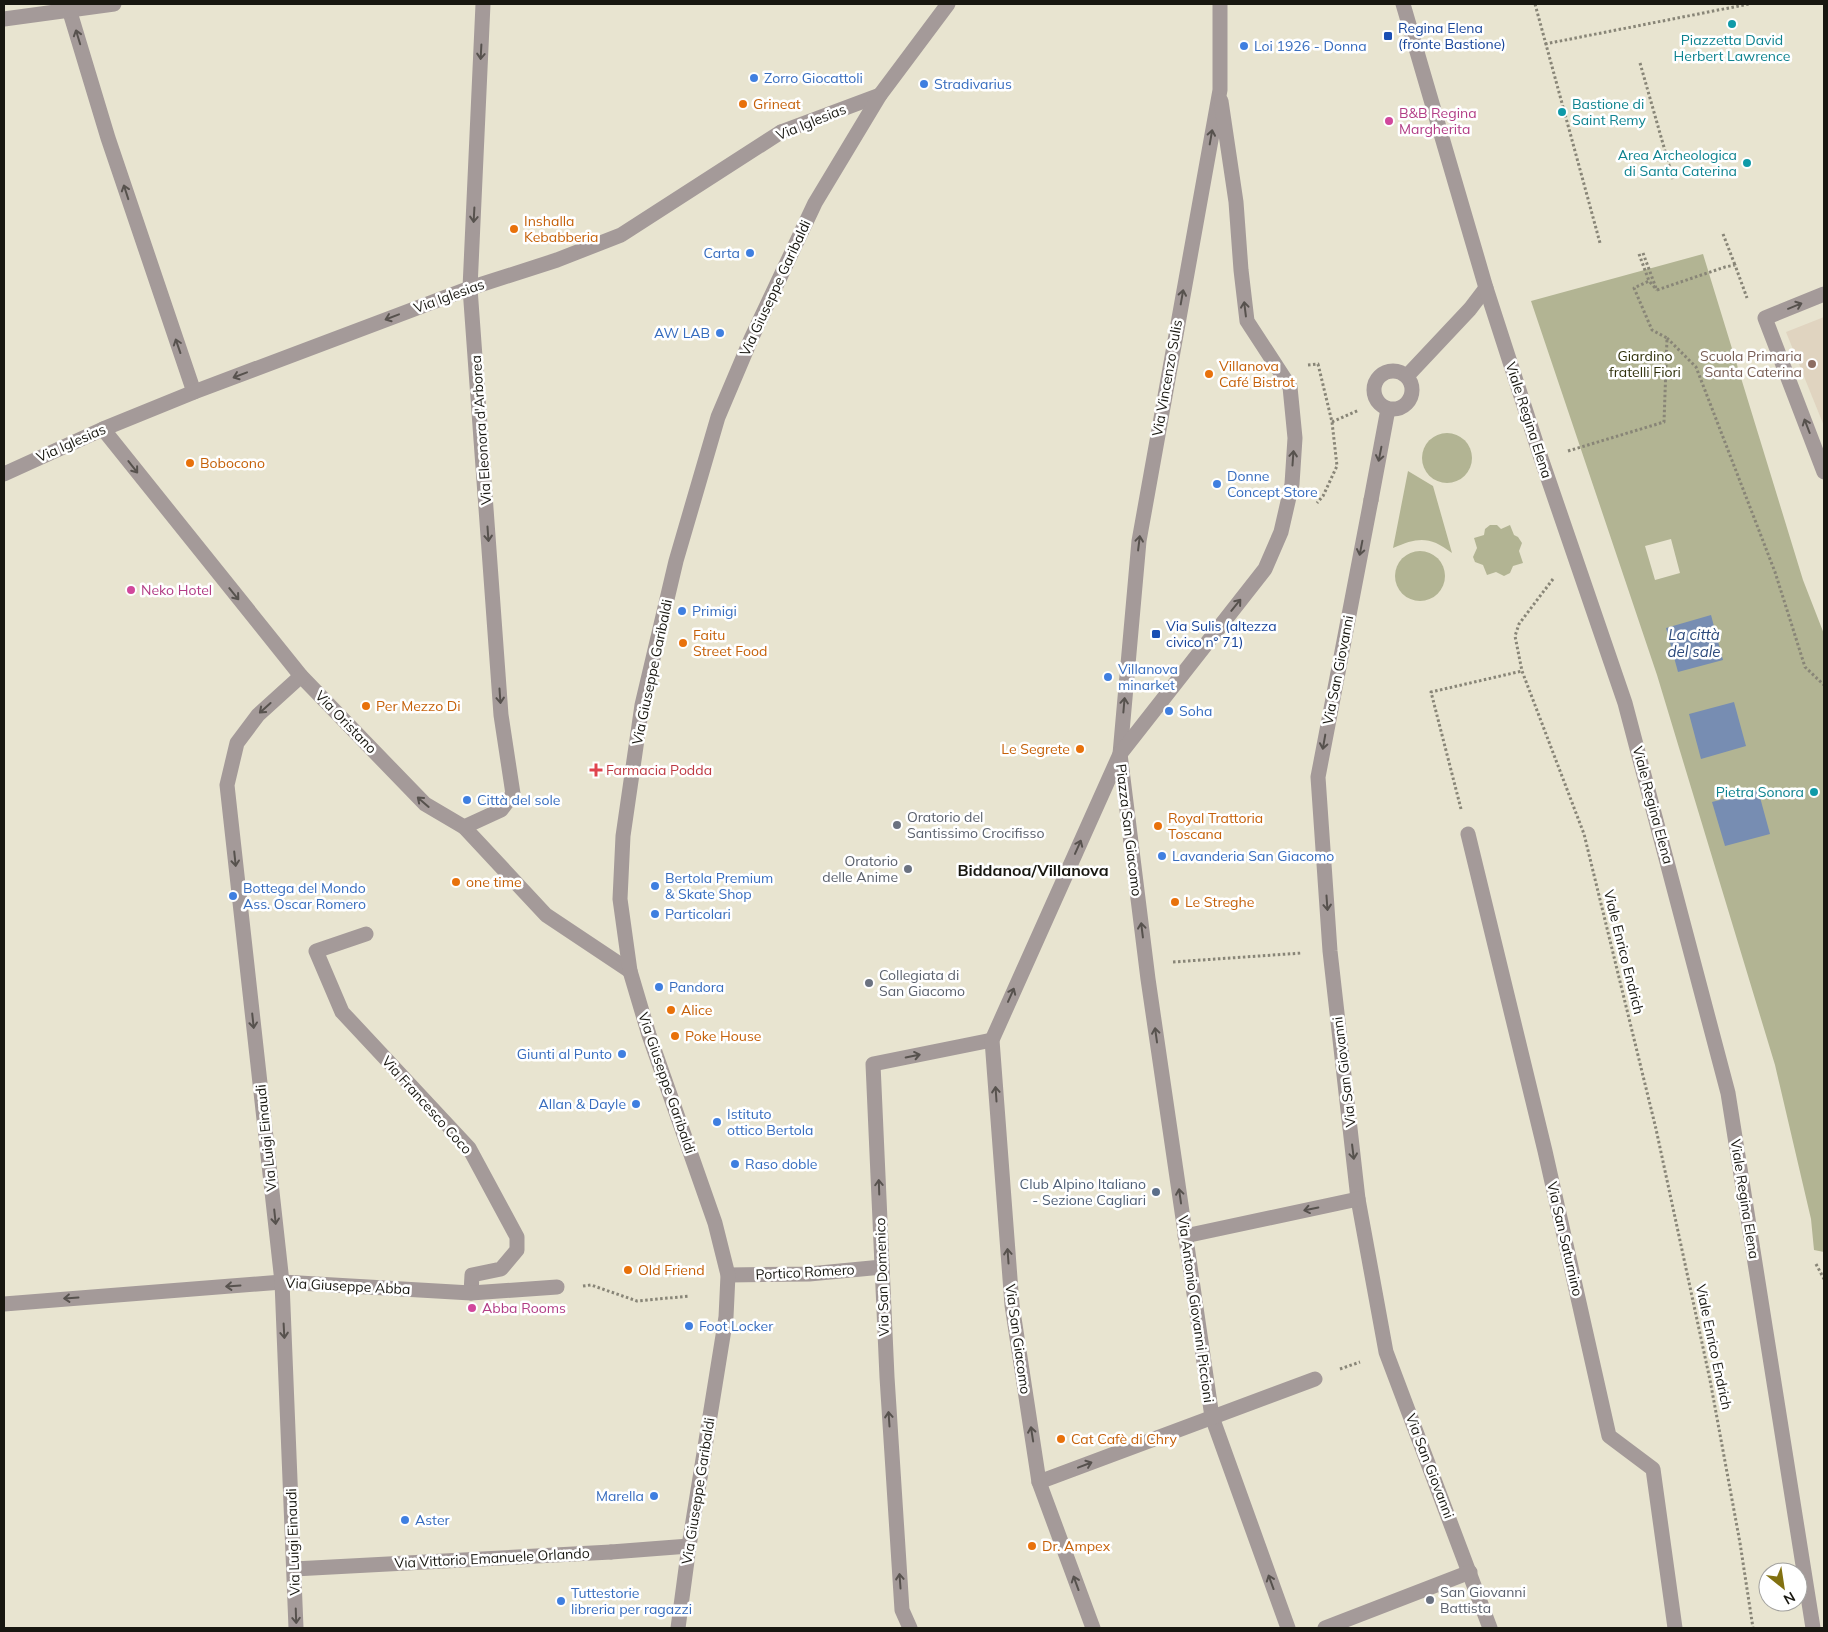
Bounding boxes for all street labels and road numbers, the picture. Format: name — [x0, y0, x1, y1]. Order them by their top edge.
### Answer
street label: Via Iglesias — [773, 100, 849, 144]
street label: Via Giuseppe Garibaldi — [735, 217, 815, 359]
street label: Via Iglesias — [411, 275, 487, 317]
street label: Via Vincenzo Sulis — [1148, 318, 1186, 438]
street label: Via Eleonora d'Arborea — [467, 355, 495, 505]
street label: Viale Regina Elena — [1502, 360, 1556, 480]
street label: Via Iglesias — [34, 420, 108, 466]
street label: Via Giuseppe Garibaldi — [628, 598, 676, 746]
street label: Via San Giovanni — [1319, 614, 1357, 726]
street label: Via Oristano — [311, 687, 381, 757]
street label: Viale Regina Elena — [1629, 744, 1677, 866]
street label: Piazza San Giacomo — [1112, 763, 1146, 897]
street label: Viale Enrico Endrich — [1600, 888, 1648, 1016]
street label: Via Giuseppe Garibaldi — [634, 1010, 700, 1156]
street label: Via San Giovanni — [1328, 1016, 1360, 1128]
street label: Via Francesco Coco — [378, 1052, 476, 1158]
street label: Via Luigi Einaudi — [251, 1084, 281, 1192]
street label: Viale Regina Elena — [1727, 1138, 1763, 1260]
street label: Via San Saturnino — [1543, 1180, 1587, 1298]
street label: Via Antonio Giovanni Piccioni — [1174, 1214, 1218, 1404]
street label: Via San Domenico — [871, 1217, 893, 1337]
street label: Portico Romero — [755, 1260, 855, 1284]
street label: Via Giuseppe Abba — [285, 1274, 411, 1298]
street label: Via San Giacomo — [1001, 1283, 1035, 1395]
street label: Viale Enrico Endrich — [1692, 1283, 1736, 1411]
street label: Via San Giovanni — [1402, 1411, 1458, 1521]
street label: Via Giuseppe Garibaldi — [678, 1416, 718, 1566]
street label: Via Luigi Einaudi — [282, 1488, 304, 1596]
street label: Via Vittorio Emanuele Orlando — [394, 1544, 590, 1572]

